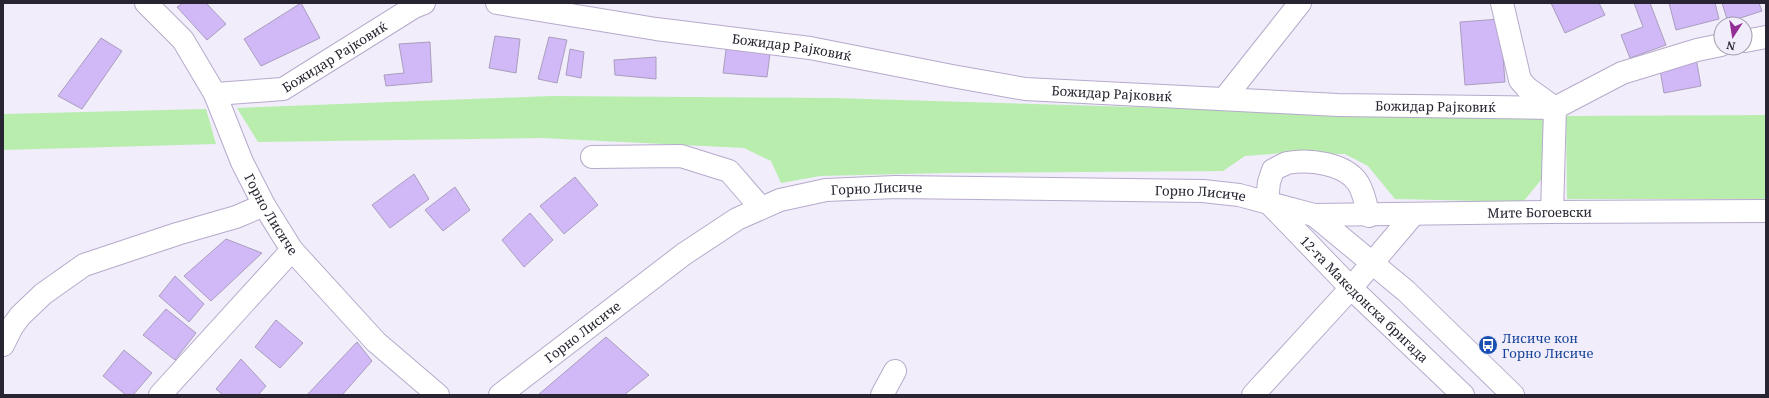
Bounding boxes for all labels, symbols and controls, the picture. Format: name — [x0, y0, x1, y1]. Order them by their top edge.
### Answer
north arrow — [1713, 16, 1753, 56]
street label: Божидар Рајковиќ — [279, 17, 391, 96]
street label: Божидар Рајковиќ — [731, 29, 853, 65]
text: N — [1725, 38, 1737, 55]
street label: Божидар Рајковиќ — [1051, 81, 1173, 106]
street label: Божидар Рајковиќ — [1375, 97, 1496, 116]
street label: Горно Лисиче — [240, 170, 301, 259]
street label: Горно Лисиче — [830, 178, 922, 199]
street label: Горно Лисиче — [1155, 181, 1248, 206]
street label: Мите Богоевски — [1487, 203, 1592, 222]
street label: 12-та Македонска бригада — [1296, 232, 1433, 367]
street label: Горно Лисиче — [541, 297, 624, 367]
place label: Лисиче кон Горно Лисиче — [1502, 329, 1593, 362]
bus stop icon: Лисиче кон Горно Лисиче — [1477, 334, 1499, 356]

